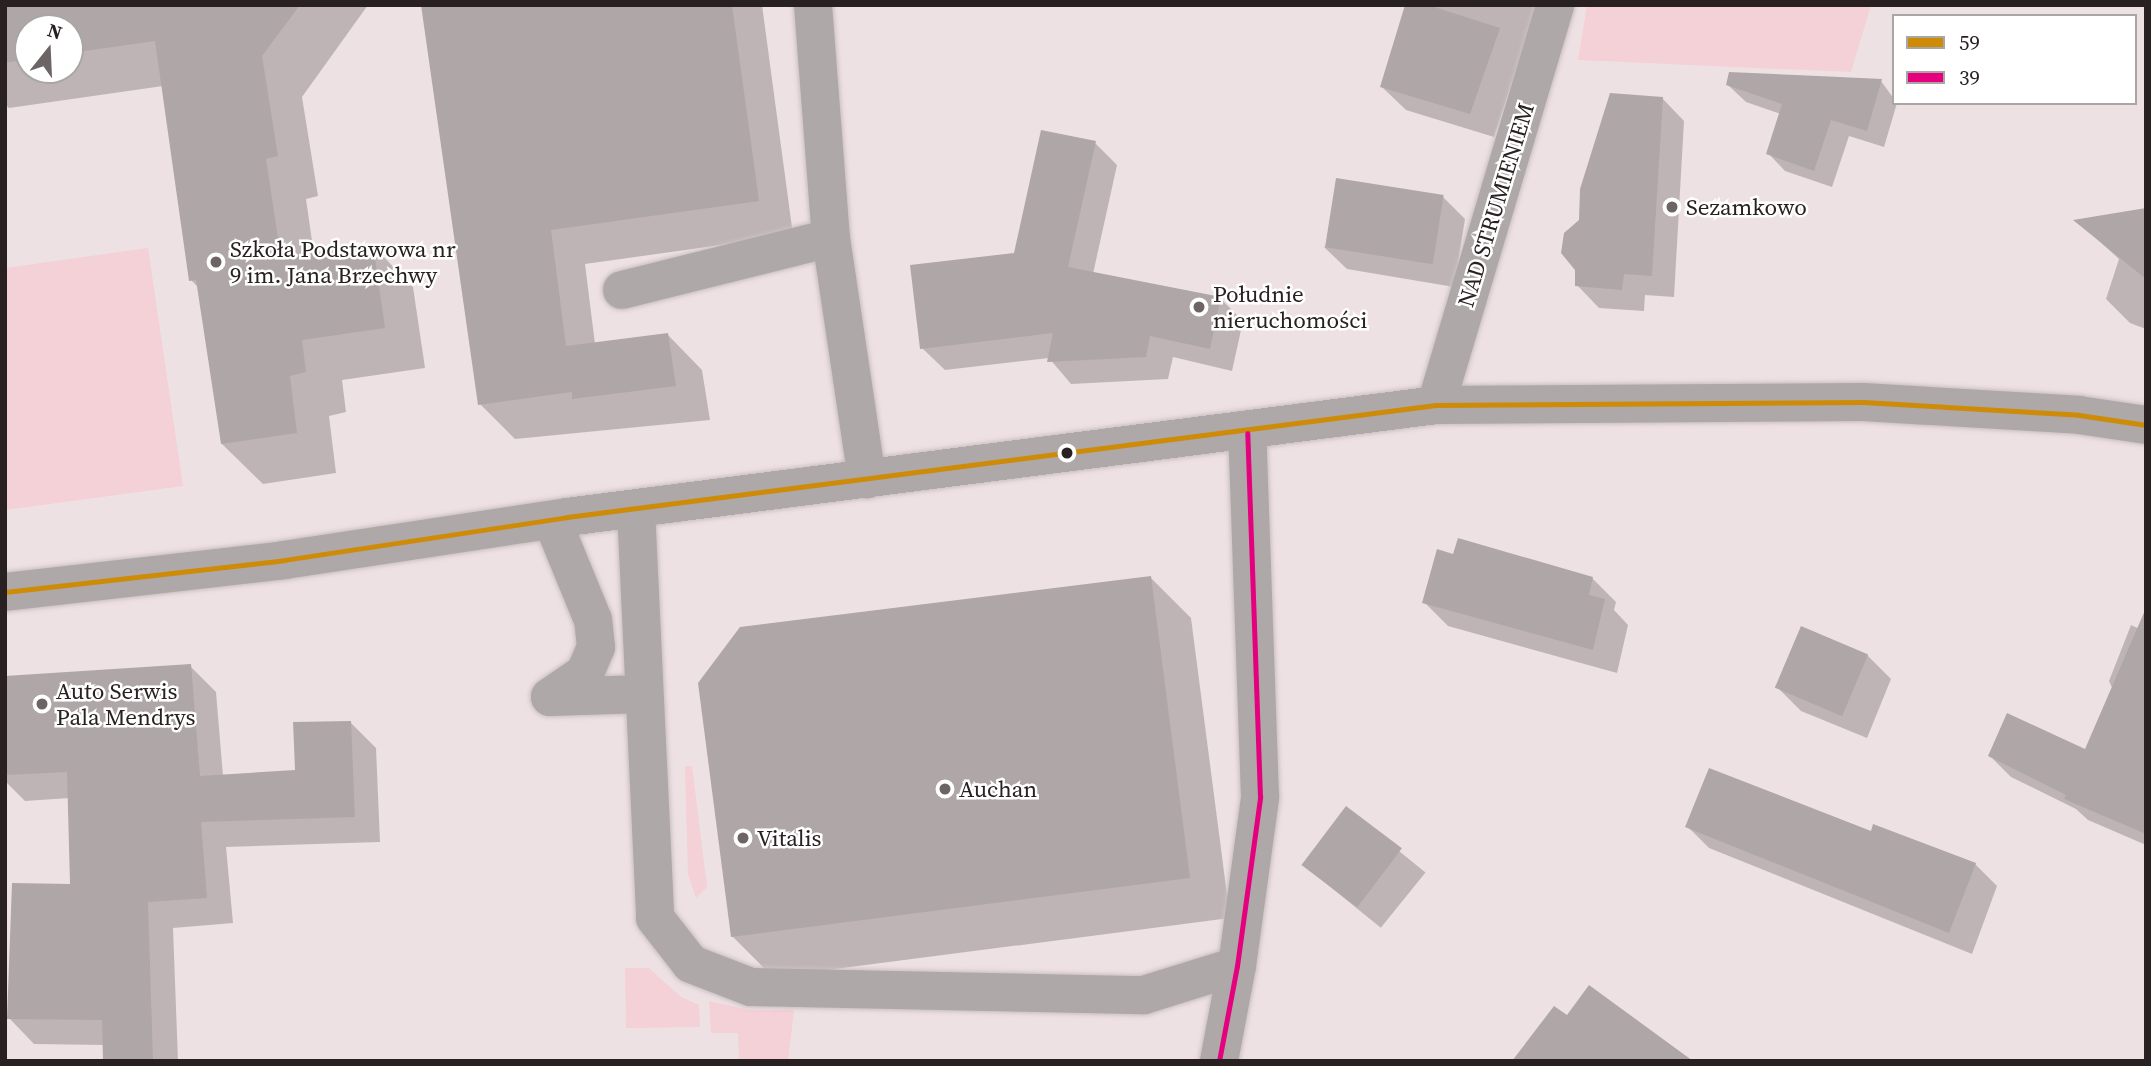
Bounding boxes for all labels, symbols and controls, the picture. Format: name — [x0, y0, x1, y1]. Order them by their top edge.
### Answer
north arrow — [14, 14, 84, 84]
legend — [1892, 14, 2137, 105]
text: N — [44, 16, 65, 45]
text: 59 — [1959, 28, 1980, 57]
text: 39 — [1959, 63, 1980, 92]
street label: NAD STRUMIENIEM — [1452, 100, 1540, 310]
place label: Sezamkowo — [1686, 193, 1807, 221]
marker: Sezamkowo — [1664, 199, 1680, 215]
place label: Szkoła Podstawowa nr 9 im. Jana Brzechwy — [230, 235, 456, 289]
marker: Szkoła Podstawowa nr 9 im. Jana Brzechwy — [208, 254, 224, 270]
place label: Południe nieruchomości — [1213, 280, 1367, 334]
marker: Południe nieruchomości — [1191, 299, 1207, 315]
unlabelled marker — [1060, 446, 1074, 460]
place label: Auto Serwis Pala Mendrys — [56, 677, 195, 731]
marker: Auto Serwis Pala Mendrys — [34, 696, 50, 712]
place label: Auchan — [959, 775, 1037, 803]
marker: Auchan — [937, 781, 953, 797]
place label: Vitalis — [757, 824, 822, 852]
marker: Vitalis — [735, 830, 751, 846]

